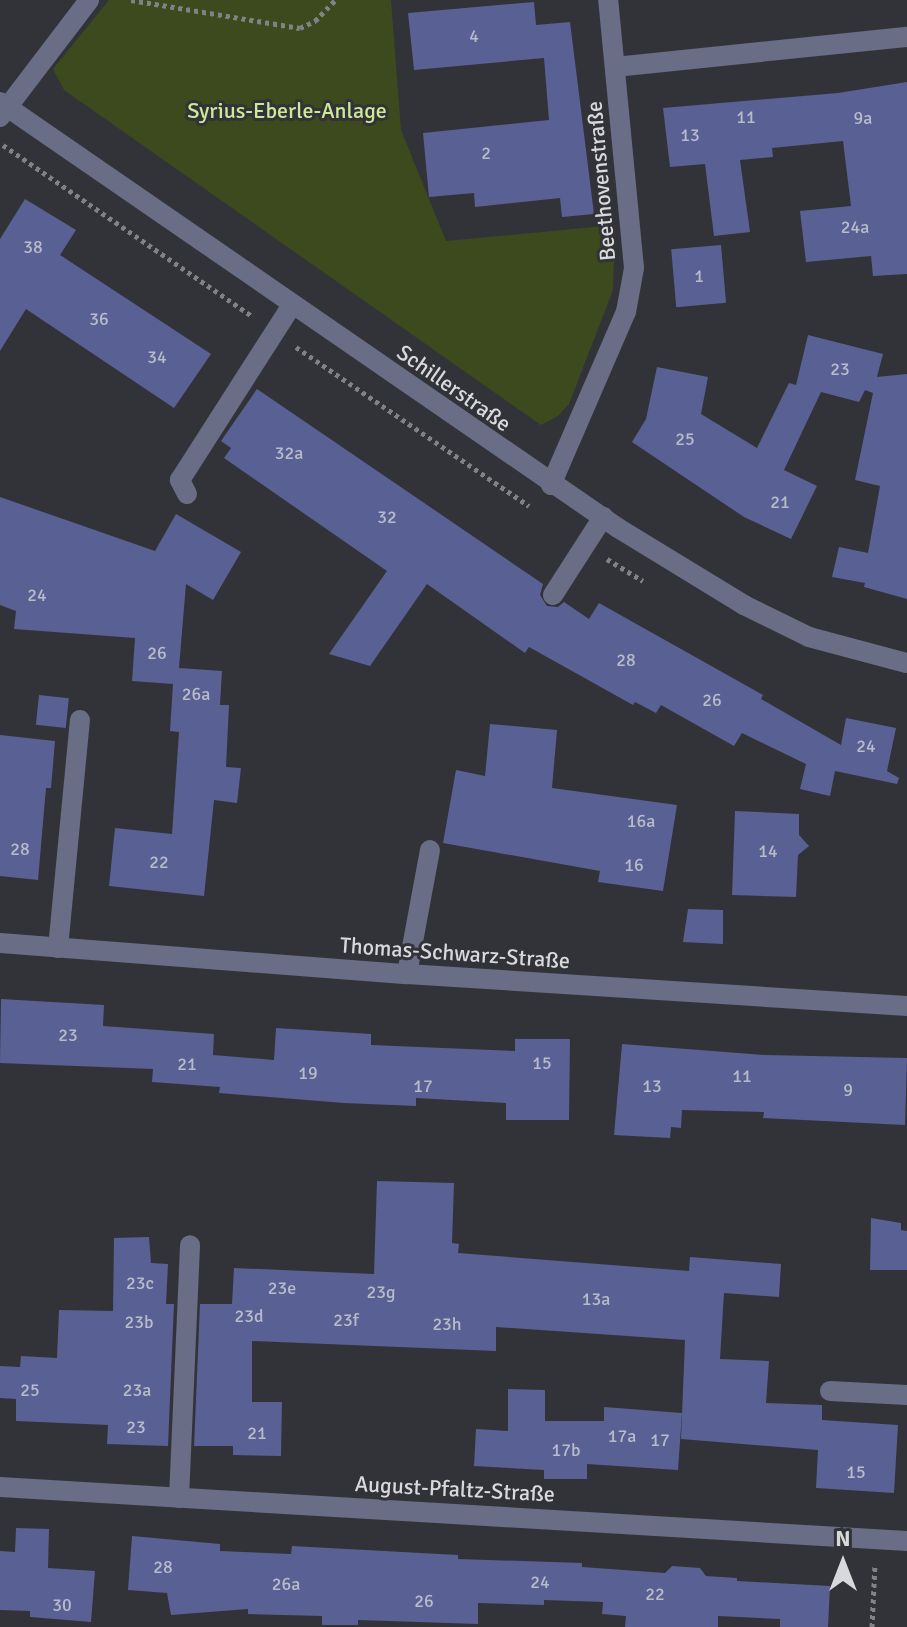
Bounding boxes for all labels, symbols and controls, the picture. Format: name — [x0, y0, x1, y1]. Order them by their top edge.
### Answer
house number: 4 — [469, 25, 479, 47]
park label: Syrius-Eberle-Anlage — [187, 98, 387, 124]
street label: Beethovenstraße — [581, 100, 621, 262]
house number: 11 — [736, 106, 756, 128]
house number: 9a — [854, 107, 872, 129]
house number: 13 — [680, 124, 700, 146]
house number: 2 — [481, 142, 491, 164]
house number: 24a — [841, 216, 869, 238]
house number: 38 — [23, 236, 43, 258]
house number: 1 — [694, 265, 704, 287]
house number: 36 — [89, 308, 109, 330]
street label: Schillerstraße — [392, 339, 516, 437]
house number: 34 — [147, 346, 167, 368]
house number: 23 — [830, 358, 850, 380]
house number: 25 — [675, 428, 695, 450]
house number: 32a — [275, 442, 303, 464]
house number: 21 — [770, 491, 790, 513]
house number: 32 — [377, 506, 397, 528]
house number: 24 — [27, 584, 47, 606]
house number: 26 — [147, 642, 167, 664]
house number: 28 — [616, 649, 636, 671]
house number: 26a — [182, 683, 210, 705]
house number: 26 — [702, 689, 722, 711]
house number: 24 — [856, 735, 876, 757]
house number: 16a — [627, 810, 655, 832]
house number: 28 — [10, 838, 30, 860]
house number: 14 — [758, 840, 778, 862]
house number: 22 — [149, 851, 169, 873]
house number: 16 — [624, 854, 644, 876]
street label: Thomas-Schwarz-Straße — [339, 932, 571, 974]
house number: 23 — [58, 1024, 78, 1046]
house number: 15 — [532, 1052, 552, 1074]
house number: 21 — [177, 1053, 197, 1075]
house number: 19 — [298, 1062, 318, 1084]
house number: 11 — [732, 1065, 752, 1087]
house number: 17 — [413, 1075, 433, 1097]
house number: 13 — [642, 1075, 662, 1097]
house number: 9 — [843, 1079, 853, 1101]
house number: 23c — [126, 1272, 154, 1294]
house number: 23e — [268, 1277, 296, 1299]
house number: 23g — [367, 1281, 395, 1303]
house number: 13a — [582, 1288, 610, 1310]
house number: 23d — [235, 1305, 263, 1327]
house number: 23f — [333, 1309, 359, 1331]
house number: 23b — [125, 1311, 153, 1333]
house number: 23h — [432, 1313, 462, 1335]
house number: 25 — [20, 1379, 40, 1401]
house number: 23a — [123, 1379, 151, 1401]
house number: 23 — [126, 1416, 146, 1438]
house number: 21 — [247, 1422, 267, 1444]
house number: 17a — [608, 1425, 636, 1447]
house number: 17 — [650, 1429, 670, 1451]
house number: 17b — [552, 1439, 580, 1461]
house number: 15 — [846, 1461, 866, 1483]
street label: August-Pfaltz-Straße — [354, 1471, 556, 1507]
north arrow — [803, 1523, 883, 1603]
text: N — [835, 1525, 851, 1552]
house number: 28 — [153, 1556, 173, 1578]
house number: 24 — [530, 1571, 550, 1593]
house number: 26a — [272, 1573, 300, 1595]
house number: 22 — [645, 1583, 665, 1605]
house number: 26 — [414, 1590, 434, 1612]
house number: 30 — [52, 1594, 72, 1616]

